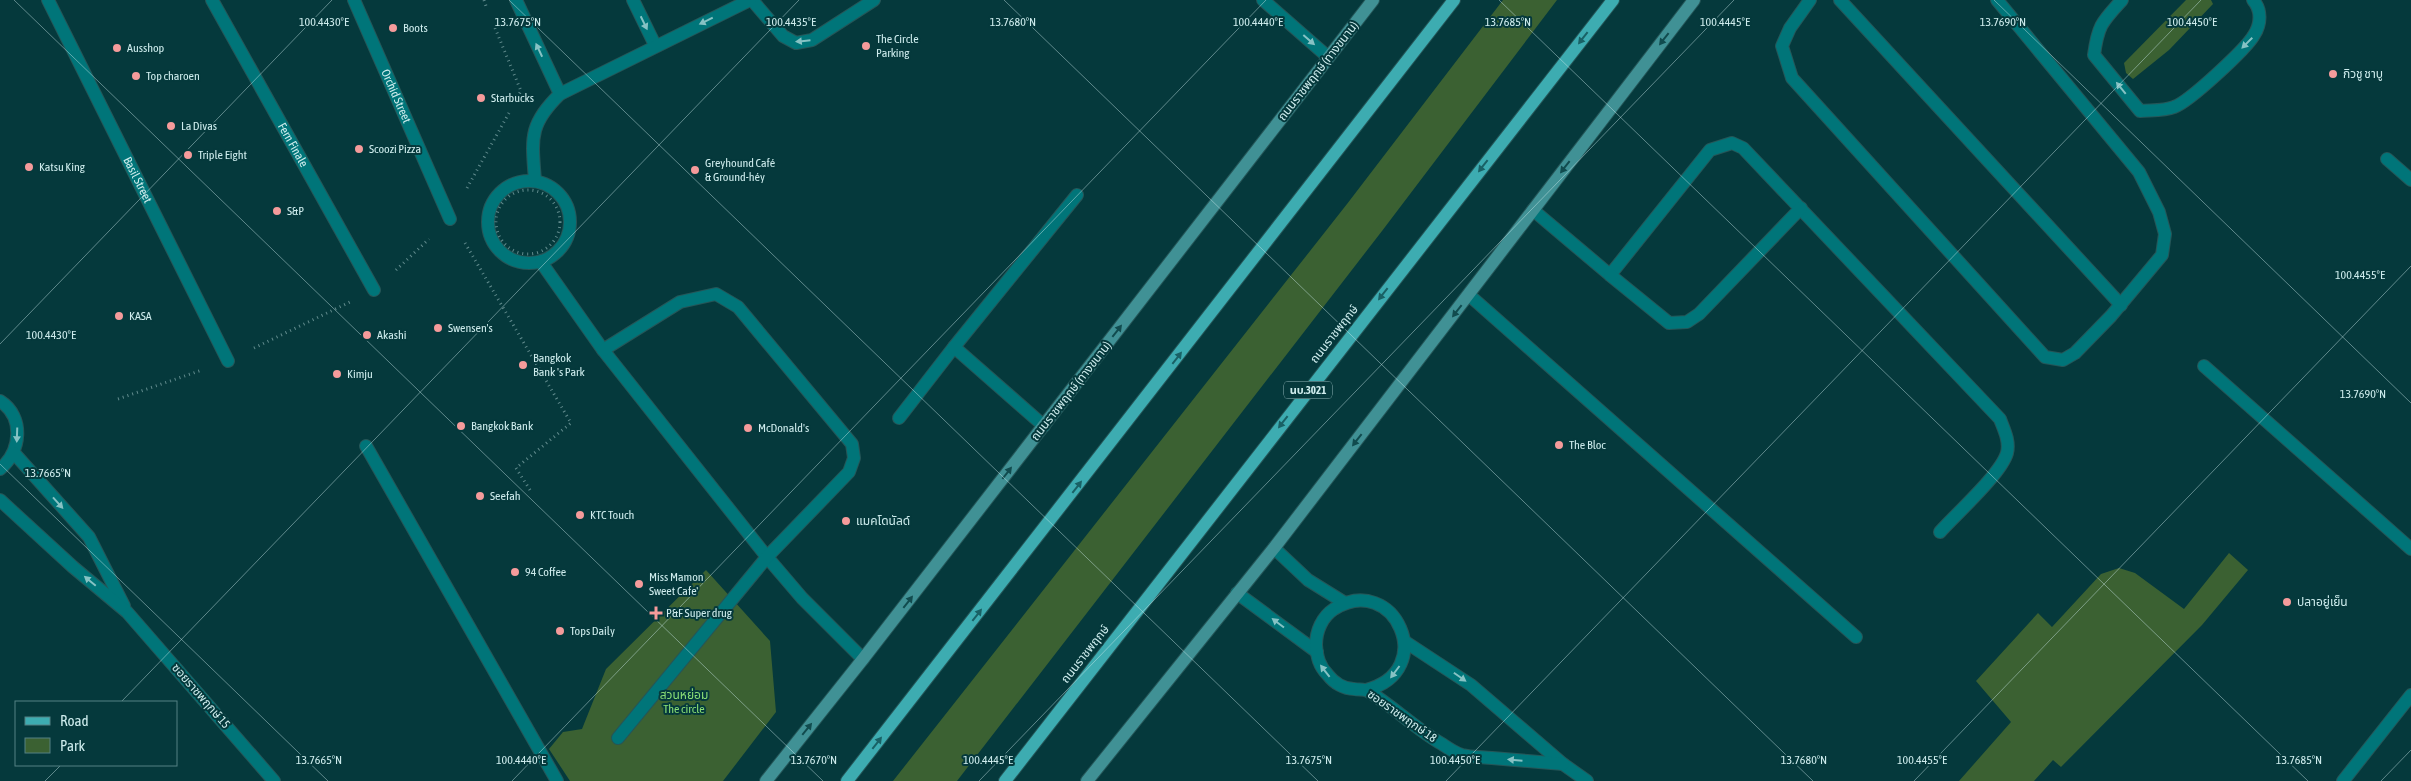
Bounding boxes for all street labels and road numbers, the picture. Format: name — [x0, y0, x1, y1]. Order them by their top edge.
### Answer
street label: ถนนราชพฤกษ์ (ทางขนาน) — [1275, 19, 1361, 123]
street label: Orchid Street — [378, 67, 414, 126]
street label: Fern Finale — [275, 120, 311, 170]
street label: Basil Street — [120, 155, 155, 206]
street label: ถนนราชพฤกษ์ — [1307, 302, 1361, 366]
street label: ถนนราชพฤกษ์ (ทางขนาน) — [1028, 339, 1114, 443]
road number: นบ.3021 — [1284, 382, 1332, 398]
street label: ถนนราชพฤกษ์ — [1058, 622, 1112, 686]
street label: ซอยราชพฤกษ์ 15 — [169, 661, 233, 731]
street label: ซอยราชพฤกษ์ 18 — [1365, 687, 1440, 745]

